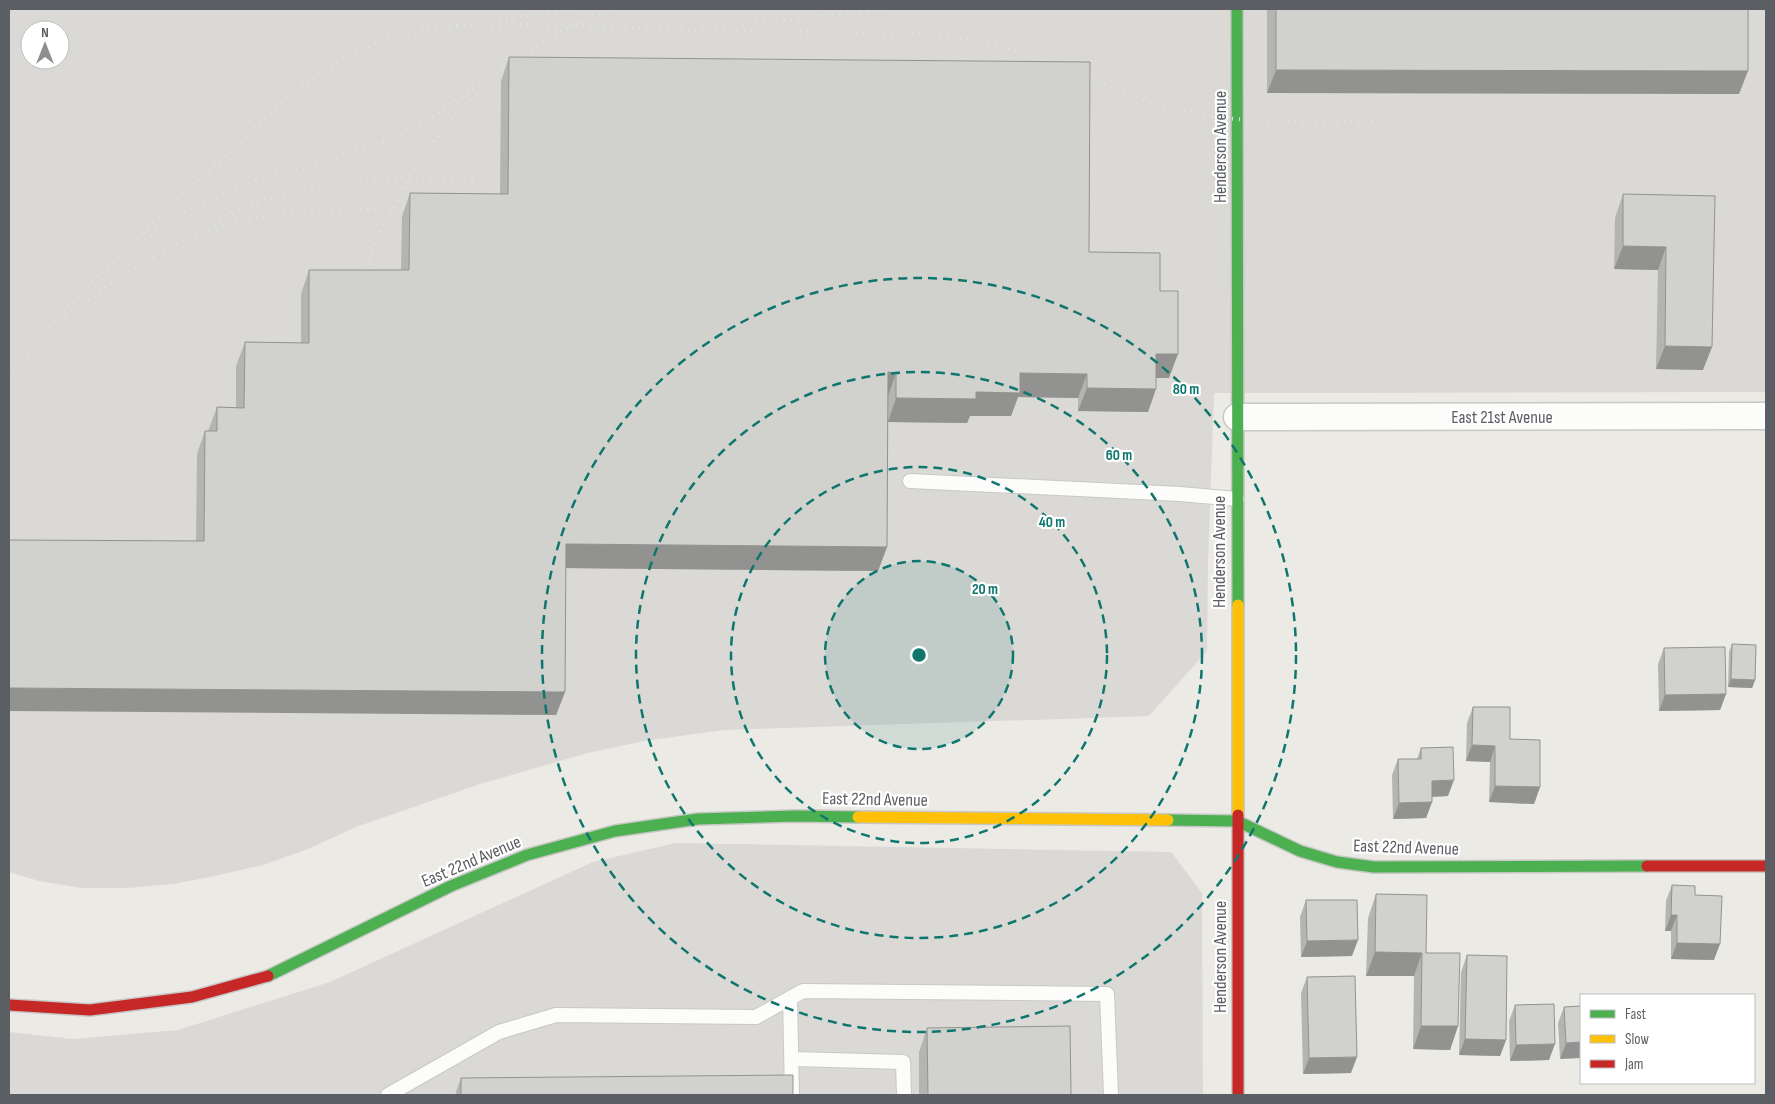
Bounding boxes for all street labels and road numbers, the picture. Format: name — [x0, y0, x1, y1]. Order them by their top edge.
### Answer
street label: Henderson Avenue — [1210, 91, 1231, 203]
street label: East 21st Avenue — [1451, 407, 1553, 428]
street label: Henderson Avenue — [1209, 496, 1230, 608]
street label: East 22nd Avenue — [822, 788, 928, 811]
street label: East 22nd Avenue — [418, 831, 524, 892]
street label: East 22nd Avenue — [1353, 835, 1459, 860]
street label: Henderson Avenue — [1210, 901, 1231, 1013]

